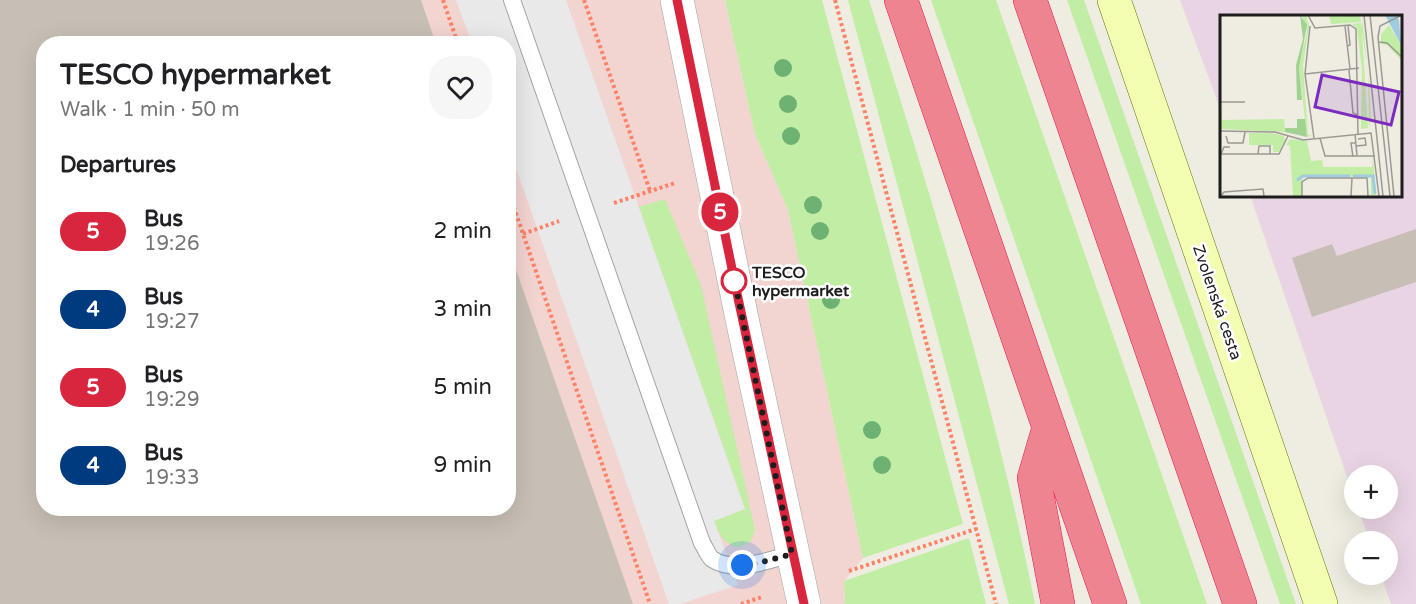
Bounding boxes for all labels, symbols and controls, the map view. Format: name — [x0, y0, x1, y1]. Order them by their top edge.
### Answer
inset map — [1220, 15, 1401, 196]
button: heart — [429, 56, 492, 119]
text: TESCO hypermarket — [60, 58, 331, 92]
text: Walk · 1 min · 50 m — [60, 98, 240, 122]
text: Departures — [60, 152, 176, 178]
line badge: 5 — [700, 192, 740, 232]
text: 5 — [713, 200, 727, 225]
text: Bus — [144, 206, 183, 232]
text: 2 min — [433, 218, 492, 244]
text: 5 — [86, 219, 100, 244]
text: 19:26 — [144, 232, 199, 256]
street label: Zvolenská cesta — [1188, 242, 1246, 363]
place label: TESCO hypermarket — [751, 263, 850, 301]
marker: TESCO hypermarket — [721, 268, 747, 294]
text: Bus — [144, 284, 183, 310]
text: 3 min — [433, 296, 492, 322]
text: 4 — [86, 297, 100, 322]
text: 19:27 — [144, 310, 199, 334]
text: Bus — [144, 362, 183, 388]
text: 5 min — [433, 374, 492, 400]
text: 5 — [86, 375, 100, 400]
text: 19:29 — [144, 388, 199, 412]
text: Bus — [144, 440, 183, 466]
text: 9 min — [433, 452, 492, 478]
text: 4 — [86, 453, 100, 478]
map controls — [1344, 465, 1398, 585]
button: + — [1344, 465, 1398, 519]
text: 19:33 — [144, 466, 199, 490]
button: − — [1344, 531, 1398, 585]
your location — [727, 550, 757, 580]

